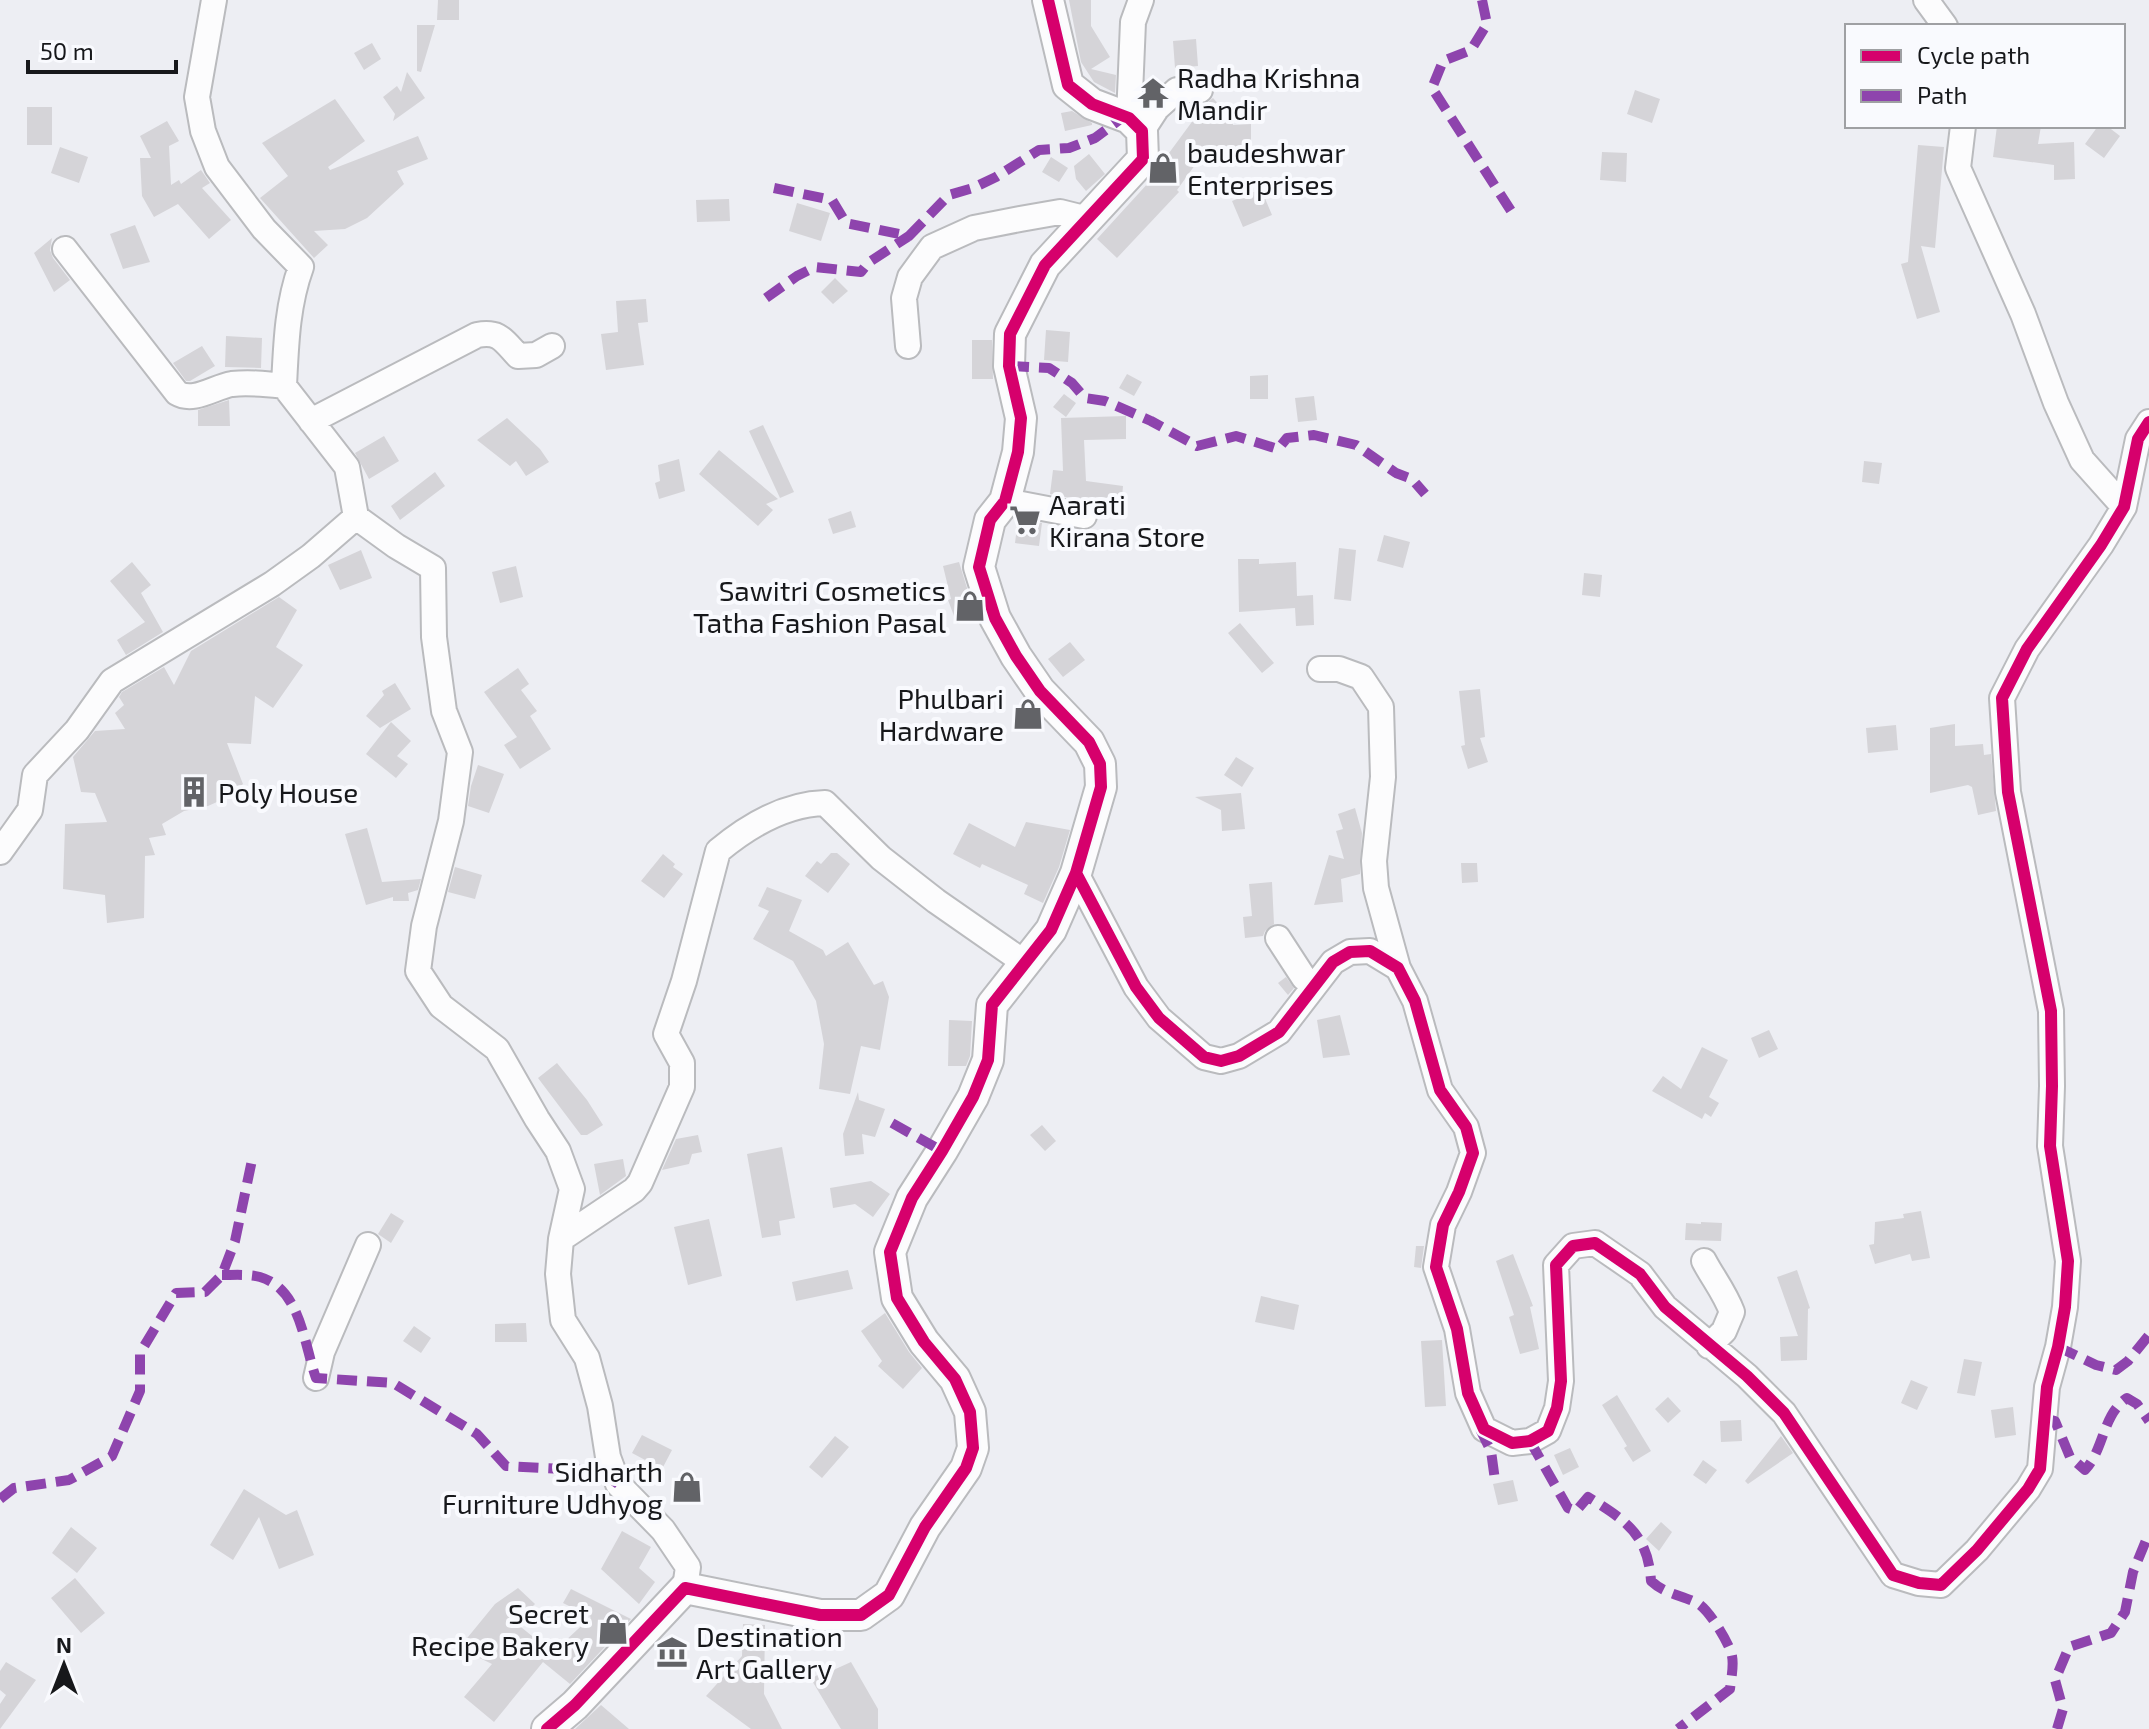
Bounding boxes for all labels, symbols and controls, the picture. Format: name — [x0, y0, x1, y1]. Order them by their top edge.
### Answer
scale bar — [28, 24, 176, 74]
legend — [1845, 24, 2125, 128]
text: 50 m — [40, 36, 94, 65]
text: Cycle path — [1917, 40, 2030, 69]
place label: Radha Krishna Mandir — [1177, 60, 1360, 126]
temple icon: Radha Krishna Mandir — [1136, 76, 1170, 110]
text: Path — [1917, 80, 1967, 109]
place label: baudeshwar Enterprises — [1187, 135, 1345, 201]
shop icon: baudeshwar Enterprises — [1146, 151, 1180, 185]
place label: Aarati Kirana Store — [1049, 487, 1205, 553]
supermarket icon: Aarati Kirana Store — [1008, 503, 1042, 537]
place label: Sawitri Cosmetics Tatha Fashion Pasal — [693, 573, 947, 639]
shop icon: Sawitri Cosmetics Tatha Fashion Pasal — [953, 589, 987, 623]
place label: Phulbari Hardware — [879, 681, 1004, 747]
shop icon: Phulbari Hardware — [1011, 697, 1045, 731]
building icon: Poly House — [177, 775, 211, 809]
place label: Poly House — [218, 775, 358, 809]
place label: Sidharth Furniture Udhyog — [442, 1454, 663, 1520]
shop icon: Sidharth Furniture Udhyog — [670, 1470, 704, 1504]
place label: Secret Recipe Bakery — [411, 1596, 589, 1662]
shop icon: Secret Recipe Bakery — [596, 1612, 630, 1646]
place label: Destination Art Gallery — [696, 1619, 843, 1685]
north arrow — [24, 1625, 104, 1705]
text: N — [56, 1631, 72, 1657]
museum icon: Destination Art Gallery — [655, 1635, 689, 1669]

